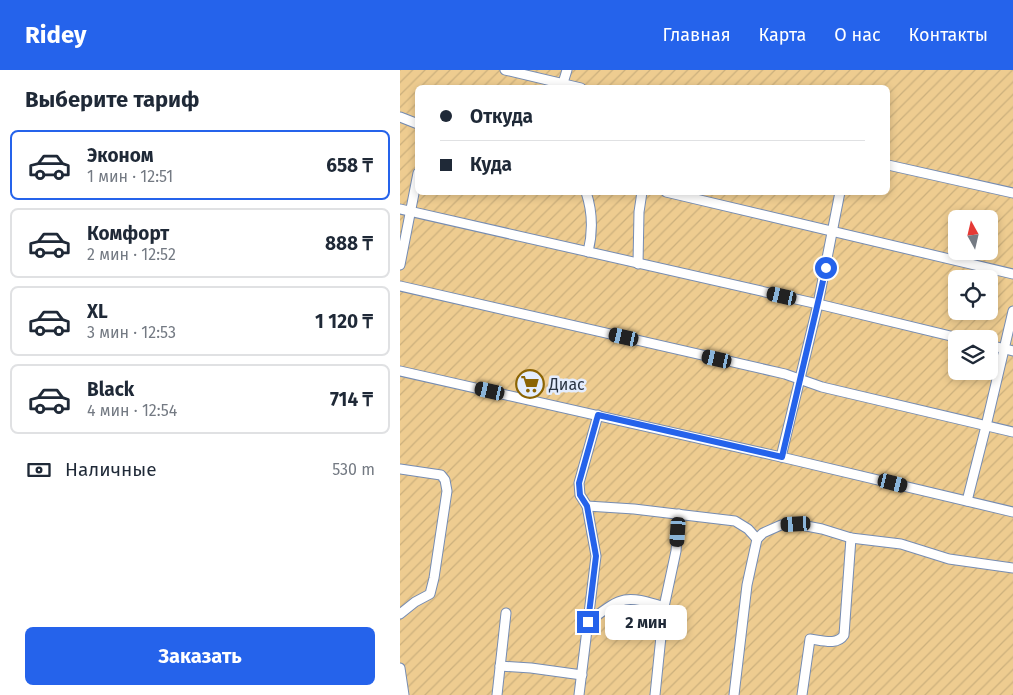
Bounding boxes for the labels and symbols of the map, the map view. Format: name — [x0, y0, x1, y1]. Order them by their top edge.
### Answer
north arrow — [948, 210, 998, 260]
route start — [815, 257, 837, 279]
car — [765, 285, 798, 307]
car — [607, 326, 640, 348]
car — [700, 348, 733, 370]
supermarket icon: Диас — [515, 369, 545, 399]
place label: Диас — [548, 375, 585, 394]
car — [473, 380, 506, 402]
car — [876, 472, 909, 494]
car — [780, 516, 811, 532]
car — [669, 517, 686, 547]
callout: 2 мин — [606, 604, 688, 640]
route end — [577, 611, 599, 633]

